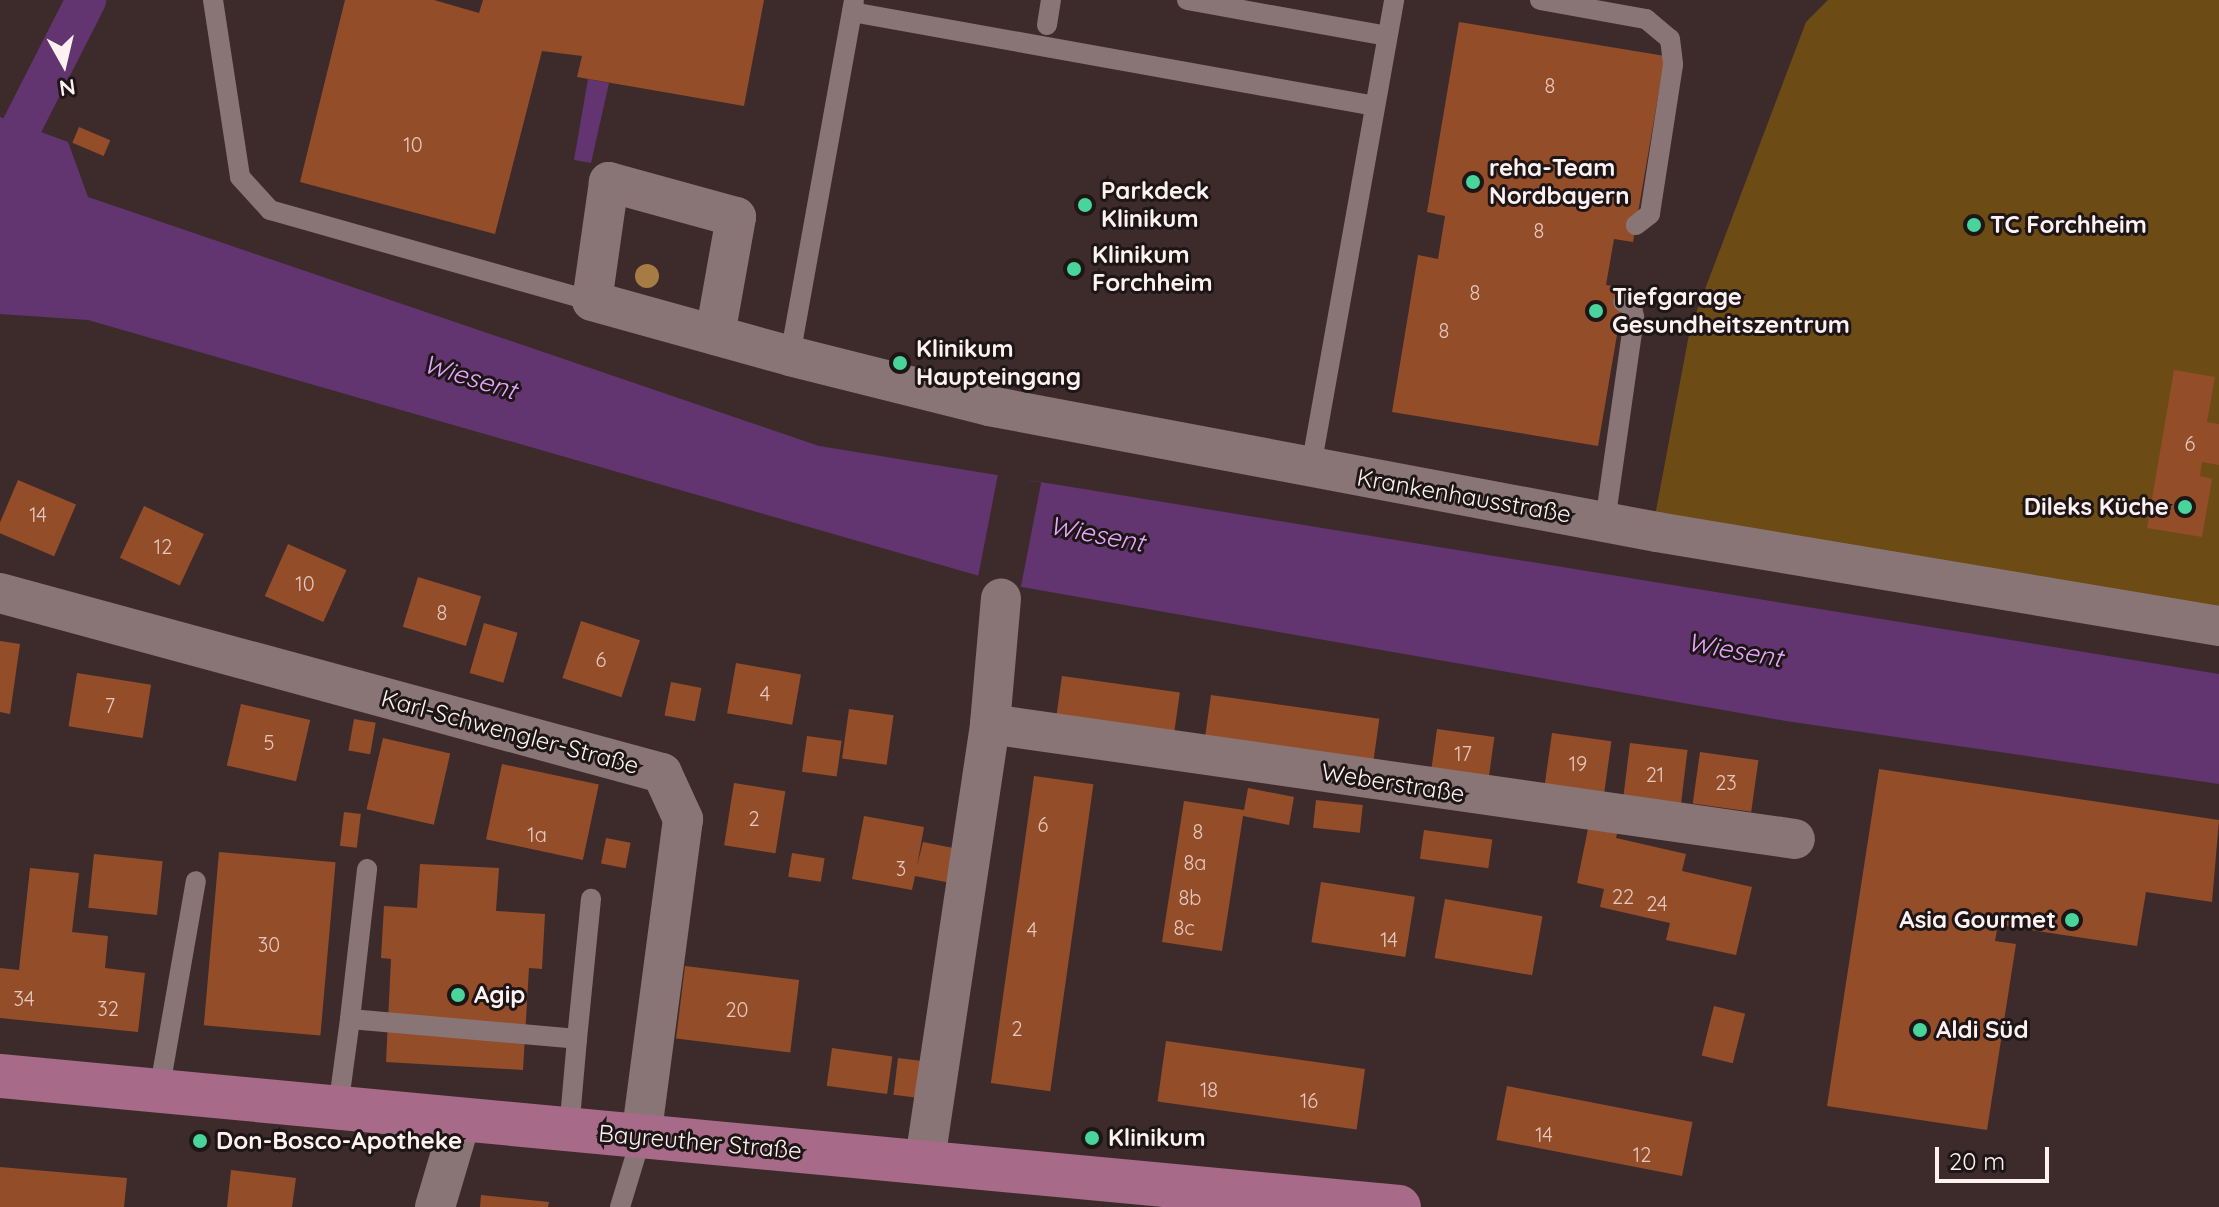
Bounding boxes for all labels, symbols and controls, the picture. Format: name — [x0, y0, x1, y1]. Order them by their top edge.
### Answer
north arrow — [24, 24, 104, 104]
text: N — [57, 73, 77, 103]
house number: 8 — [1545, 73, 1555, 97]
house number: 10 — [403, 132, 423, 156]
place label: reha-Team Nordbayern — [1489, 154, 1630, 210]
marker: reha-Team Nordbayern — [1464, 173, 1482, 191]
place label: Parkdeck Klinikum — [1101, 177, 1209, 233]
marker: Parkdeck Klinikum — [1076, 196, 1094, 214]
place label: TC Forchheim — [1990, 211, 2147, 239]
marker: TC Forchheim — [1965, 216, 1983, 234]
house number: 8 — [1534, 218, 1544, 242]
place label: Klinikum Forchheim — [1092, 241, 1213, 297]
marker: Klinikum Forchheim — [1063, 258, 1085, 280]
house number: 8 — [1470, 280, 1480, 304]
place label: Tiefgarage Gesundheitszentrum — [1612, 283, 1850, 339]
marker: Tiefgarage Gesundheitszentrum — [1587, 302, 1605, 320]
house number: 8 — [1439, 318, 1449, 342]
place label: Klinikum Haupteingang — [916, 335, 1081, 391]
water label: Wiesent — [419, 348, 521, 406]
marker: Klinikum Haupteingang — [891, 354, 909, 372]
house number: 6 — [2185, 431, 2195, 455]
street label: Krankenhausstraße — [1355, 463, 1573, 529]
place label: Dileks Küche — [2024, 493, 2169, 521]
marker: Dileks Küche — [2176, 498, 2194, 516]
house number: 14 — [29, 502, 47, 526]
water label: Wiesent — [1047, 510, 1147, 558]
house number: 12 — [154, 534, 172, 558]
house number: 10 — [295, 571, 315, 595]
house number: 8 — [437, 600, 447, 624]
water label: Wiesent — [1685, 626, 1785, 674]
house number: 6 — [596, 647, 606, 671]
house number: 4 — [760, 681, 770, 705]
street label: Karl-Schwengler-Straße — [378, 684, 642, 780]
house number: 7 — [105, 693, 115, 717]
house number: 5 — [264, 730, 274, 754]
house number: 17 — [1454, 741, 1472, 765]
house number: 19 — [1569, 751, 1587, 775]
street label: Weberstraße — [1319, 757, 1467, 809]
house number: 21 — [1646, 762, 1664, 786]
house number: 23 — [1715, 770, 1737, 794]
house number: 2 — [748, 806, 760, 830]
house number: 6 — [1038, 812, 1048, 836]
house number: 8 — [1193, 819, 1203, 843]
house number: 1a — [527, 822, 547, 846]
house number: 8a — [1184, 850, 1206, 874]
house number: 3 — [896, 856, 906, 880]
house number: 22 — [1612, 884, 1634, 908]
house number: 8b — [1179, 885, 1201, 909]
house number: 24 — [1646, 891, 1668, 915]
place label: Asia Gourmet — [1899, 906, 2056, 934]
marker: Asia Gourmet — [2063, 911, 2081, 929]
house number: 8c — [1173, 915, 1195, 939]
house number: 4 — [1027, 917, 1037, 941]
house number: 14 — [1380, 927, 1398, 951]
house number: 30 — [258, 932, 280, 956]
place label: Agip — [474, 981, 525, 1009]
house number: 34 — [13, 986, 35, 1010]
marker: Agip — [449, 986, 467, 1004]
house number: 32 — [97, 996, 119, 1020]
house number: 20 — [726, 997, 748, 1021]
house number: 2 — [1011, 1016, 1023, 1040]
place label: Aldi Süd — [1936, 1016, 2029, 1044]
marker: Aldi Süd — [1911, 1021, 1929, 1039]
house number: 18 — [1200, 1077, 1218, 1101]
house number: 16 — [1300, 1088, 1318, 1112]
street label: Bayreuther Straße — [597, 1119, 803, 1165]
house number: 14 — [1535, 1122, 1553, 1146]
place label: Klinikum — [1108, 1124, 1206, 1152]
place label: Don-Bosco-Apotheke — [216, 1127, 462, 1155]
marker: Klinikum — [1083, 1129, 1101, 1147]
scale bar — [1939, 1131, 2053, 1181]
marker: Don-Bosco-Apotheke — [191, 1132, 209, 1150]
house number: 12 — [1633, 1142, 1651, 1166]
text: 20 m — [1949, 1146, 2005, 1176]

